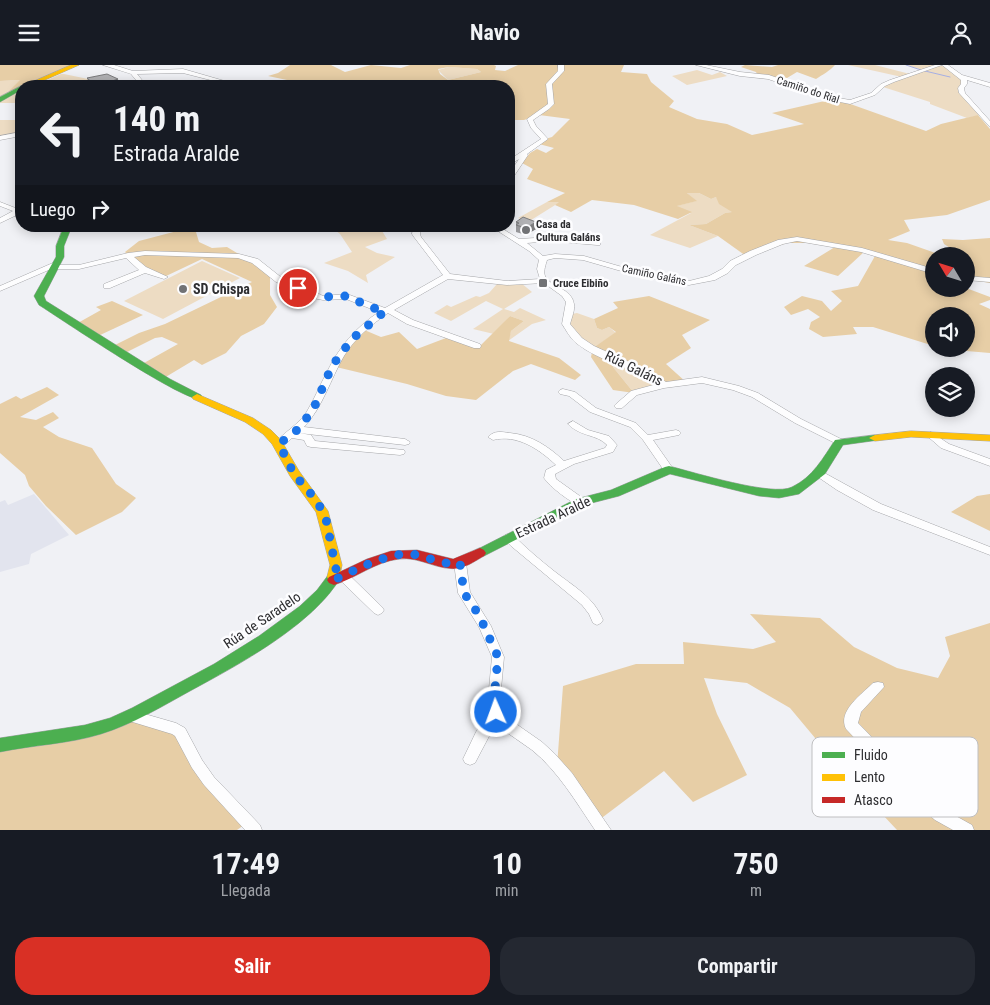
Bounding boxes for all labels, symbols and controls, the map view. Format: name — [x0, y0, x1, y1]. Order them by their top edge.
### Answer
icon: menu — [15, 19, 43, 47]
icon: person — [947, 19, 975, 47]
text: Navio — [470, 20, 520, 45]
street label: Camiño do Rial — [775, 74, 841, 106]
text: 140 m — [113, 99, 200, 140]
icon: left — [30, 100, 95, 165]
text: Estrada Aralde — [113, 141, 240, 166]
icon: right — [86, 195, 114, 223]
text: Luego — [30, 198, 76, 221]
place label: Casa da Cultura Galáns — [536, 218, 600, 244]
marker: Casa da Cultura Galáns — [520, 224, 532, 236]
north arrow — [925, 247, 975, 297]
map controls — [925, 247, 975, 417]
street label: Camiño Galáns — [621, 262, 687, 288]
pin — [277, 267, 319, 309]
icon: arrive — [284, 274, 312, 302]
marker: Cruce Eibiño — [537, 277, 549, 289]
place label: Cruce Eibiño — [553, 277, 609, 290]
place label: SD Chispa — [193, 281, 250, 297]
marker: SD Chispa — [177, 283, 189, 295]
button: sound — [925, 307, 975, 357]
street label: Rúa Galáns — [603, 347, 665, 389]
button: layers — [925, 367, 975, 417]
street label: Estrada Aralde — [513, 493, 593, 541]
street label: Rúa de Saradelo — [221, 588, 303, 652]
position arrow — [469, 685, 521, 737]
legend — [812, 737, 978, 817]
text: Fluido — [854, 747, 888, 763]
text: Lento — [854, 769, 885, 785]
text: Atasco — [854, 792, 893, 808]
text: 17:49 — [211, 846, 280, 881]
text: 10 — [492, 846, 522, 881]
text: 750 — [733, 846, 779, 881]
text: Llegada — [221, 881, 271, 900]
text: min — [495, 881, 518, 900]
text: m — [750, 881, 762, 900]
button: Salir — [15, 937, 490, 995]
button: Compartir — [500, 937, 975, 995]

